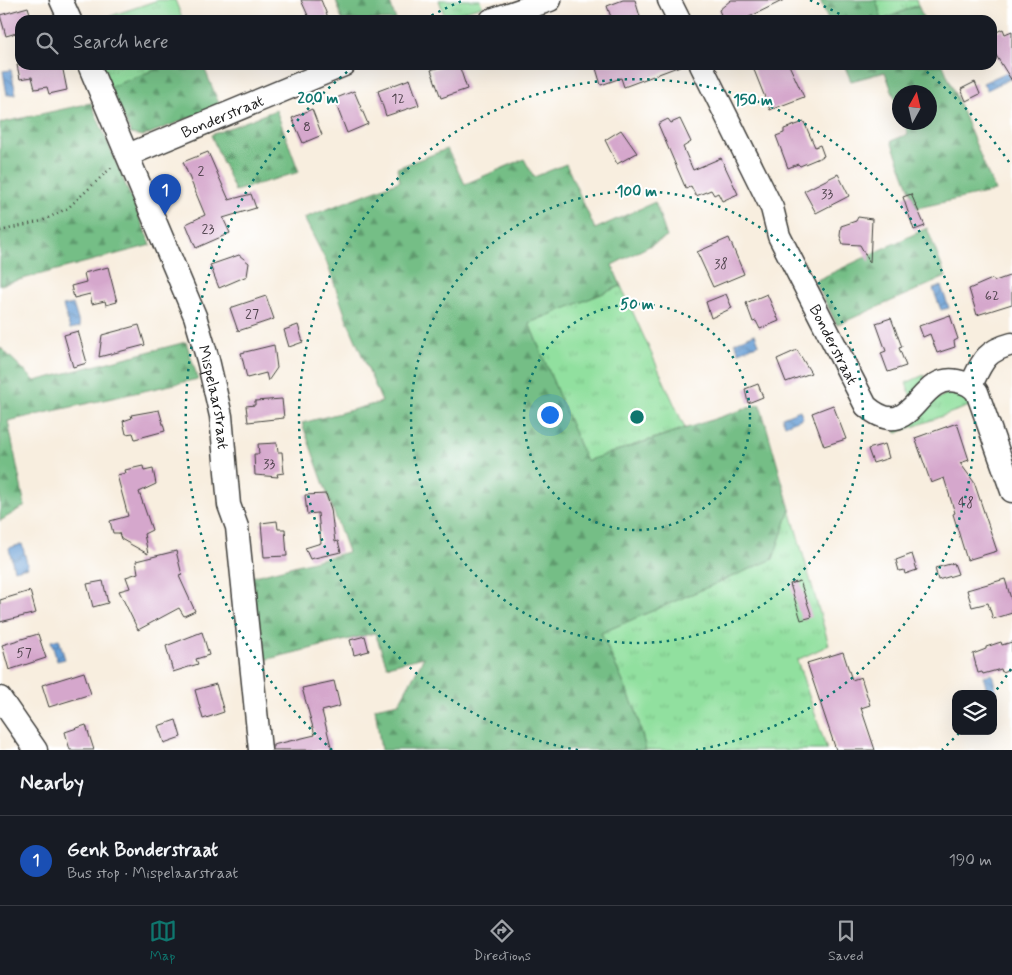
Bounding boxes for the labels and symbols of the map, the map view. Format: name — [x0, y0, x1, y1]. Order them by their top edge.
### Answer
north arrow — [892, 85, 937, 130]
text: 200 m — [298, 89, 339, 109]
house number: 12 — [391, 90, 405, 108]
street label: Bonderstraat — [178, 91, 267, 144]
text: 150 m — [733, 91, 773, 111]
house number: 8 — [303, 118, 311, 136]
house number: 2 — [198, 162, 205, 180]
pin: 1 — [149, 174, 181, 215]
text: 100 m — [617, 182, 657, 202]
house number: 33 — [821, 185, 833, 203]
house number: 23 — [202, 220, 214, 238]
house number: 38 — [714, 255, 728, 273]
house number: 62 — [985, 287, 999, 305]
text: 50 m — [620, 295, 654, 315]
street label: Bonderstraat — [804, 301, 862, 389]
house number: 27 — [245, 305, 259, 323]
street label: Mispelaarstraat — [192, 343, 233, 450]
your location — [537, 402, 563, 428]
centre of rings — [628, 408, 646, 426]
house number: 33 — [263, 455, 275, 473]
house number: 48 — [958, 494, 974, 512]
house number: 57 — [16, 644, 32, 662]

